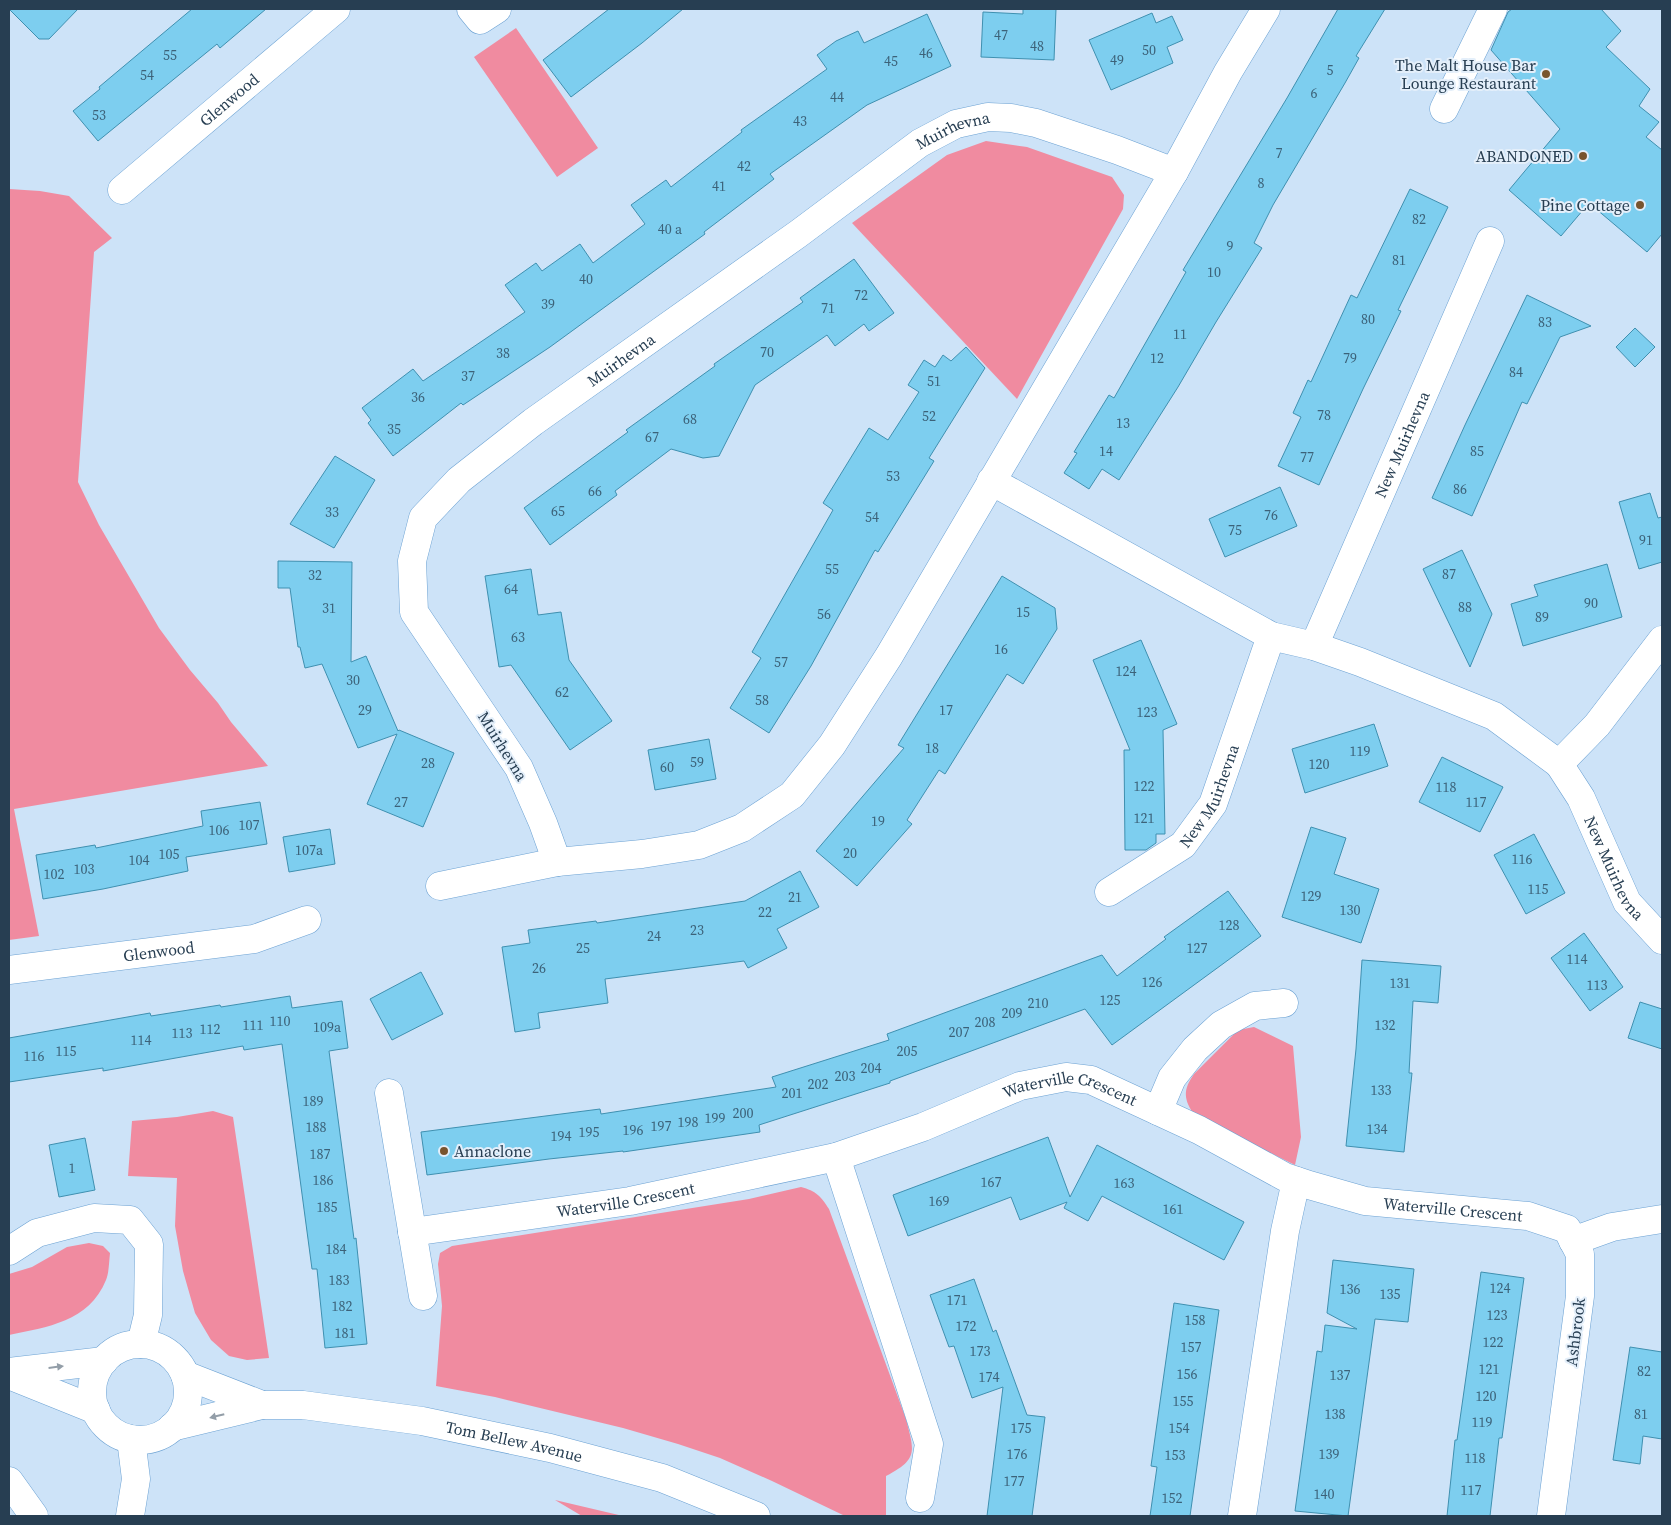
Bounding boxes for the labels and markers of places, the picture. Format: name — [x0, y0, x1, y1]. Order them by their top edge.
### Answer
place label: The Malt House Bar Lounge Restaurant — [1395, 54, 1537, 94]
marker: The Malt House Bar Lounge Restaurant — [1540, 68, 1552, 80]
place label: ABANDONED — [1476, 145, 1573, 167]
marker: ABANDONED — [1577, 150, 1589, 162]
place label: Pine Cottage — [1541, 194, 1630, 216]
marker: Pine Cottage — [1634, 199, 1646, 211]
place label: Annaclone — [454, 1140, 531, 1162]
marker: Annaclone — [438, 1145, 450, 1157]

